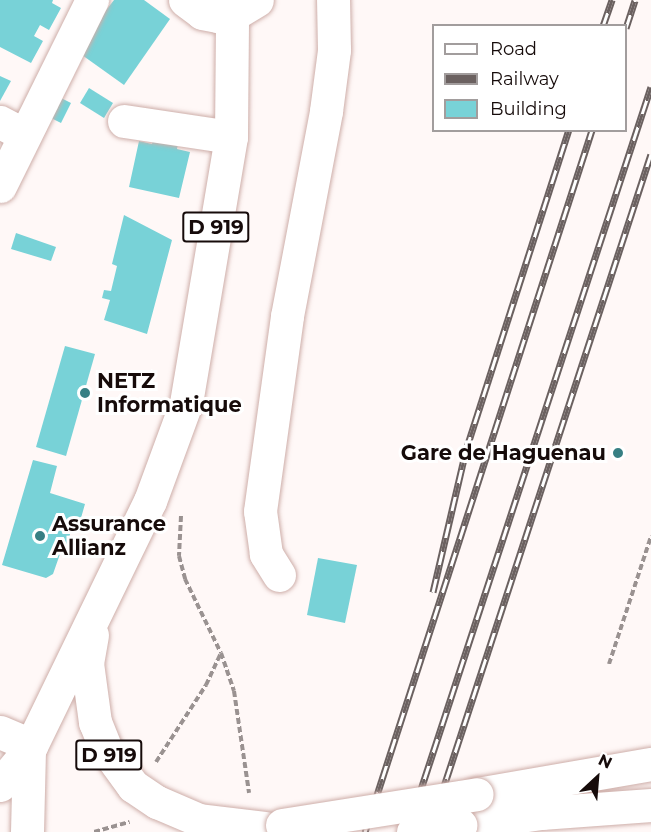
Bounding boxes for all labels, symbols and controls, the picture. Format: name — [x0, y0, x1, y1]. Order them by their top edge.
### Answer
legend — [432, 24, 627, 132]
text: Road — [490, 38, 537, 60]
text: Railway — [490, 68, 559, 90]
text: Building — [490, 98, 567, 120]
road number: D 919 — [182, 210, 250, 244]
place label: NETZ Informatique — [97, 368, 242, 418]
marker: NETZ Informatique — [78, 386, 92, 400]
place label: Gare de Haguenau — [401, 440, 606, 466]
marker: Gare de Haguenau — [611, 446, 625, 460]
place label: Assurance Allianz — [52, 511, 166, 561]
marker: Assurance Allianz — [33, 529, 47, 543]
road number: D 919 — [74, 738, 144, 772]
north arrow — [567, 748, 627, 808]
text: N — [595, 750, 615, 773]

